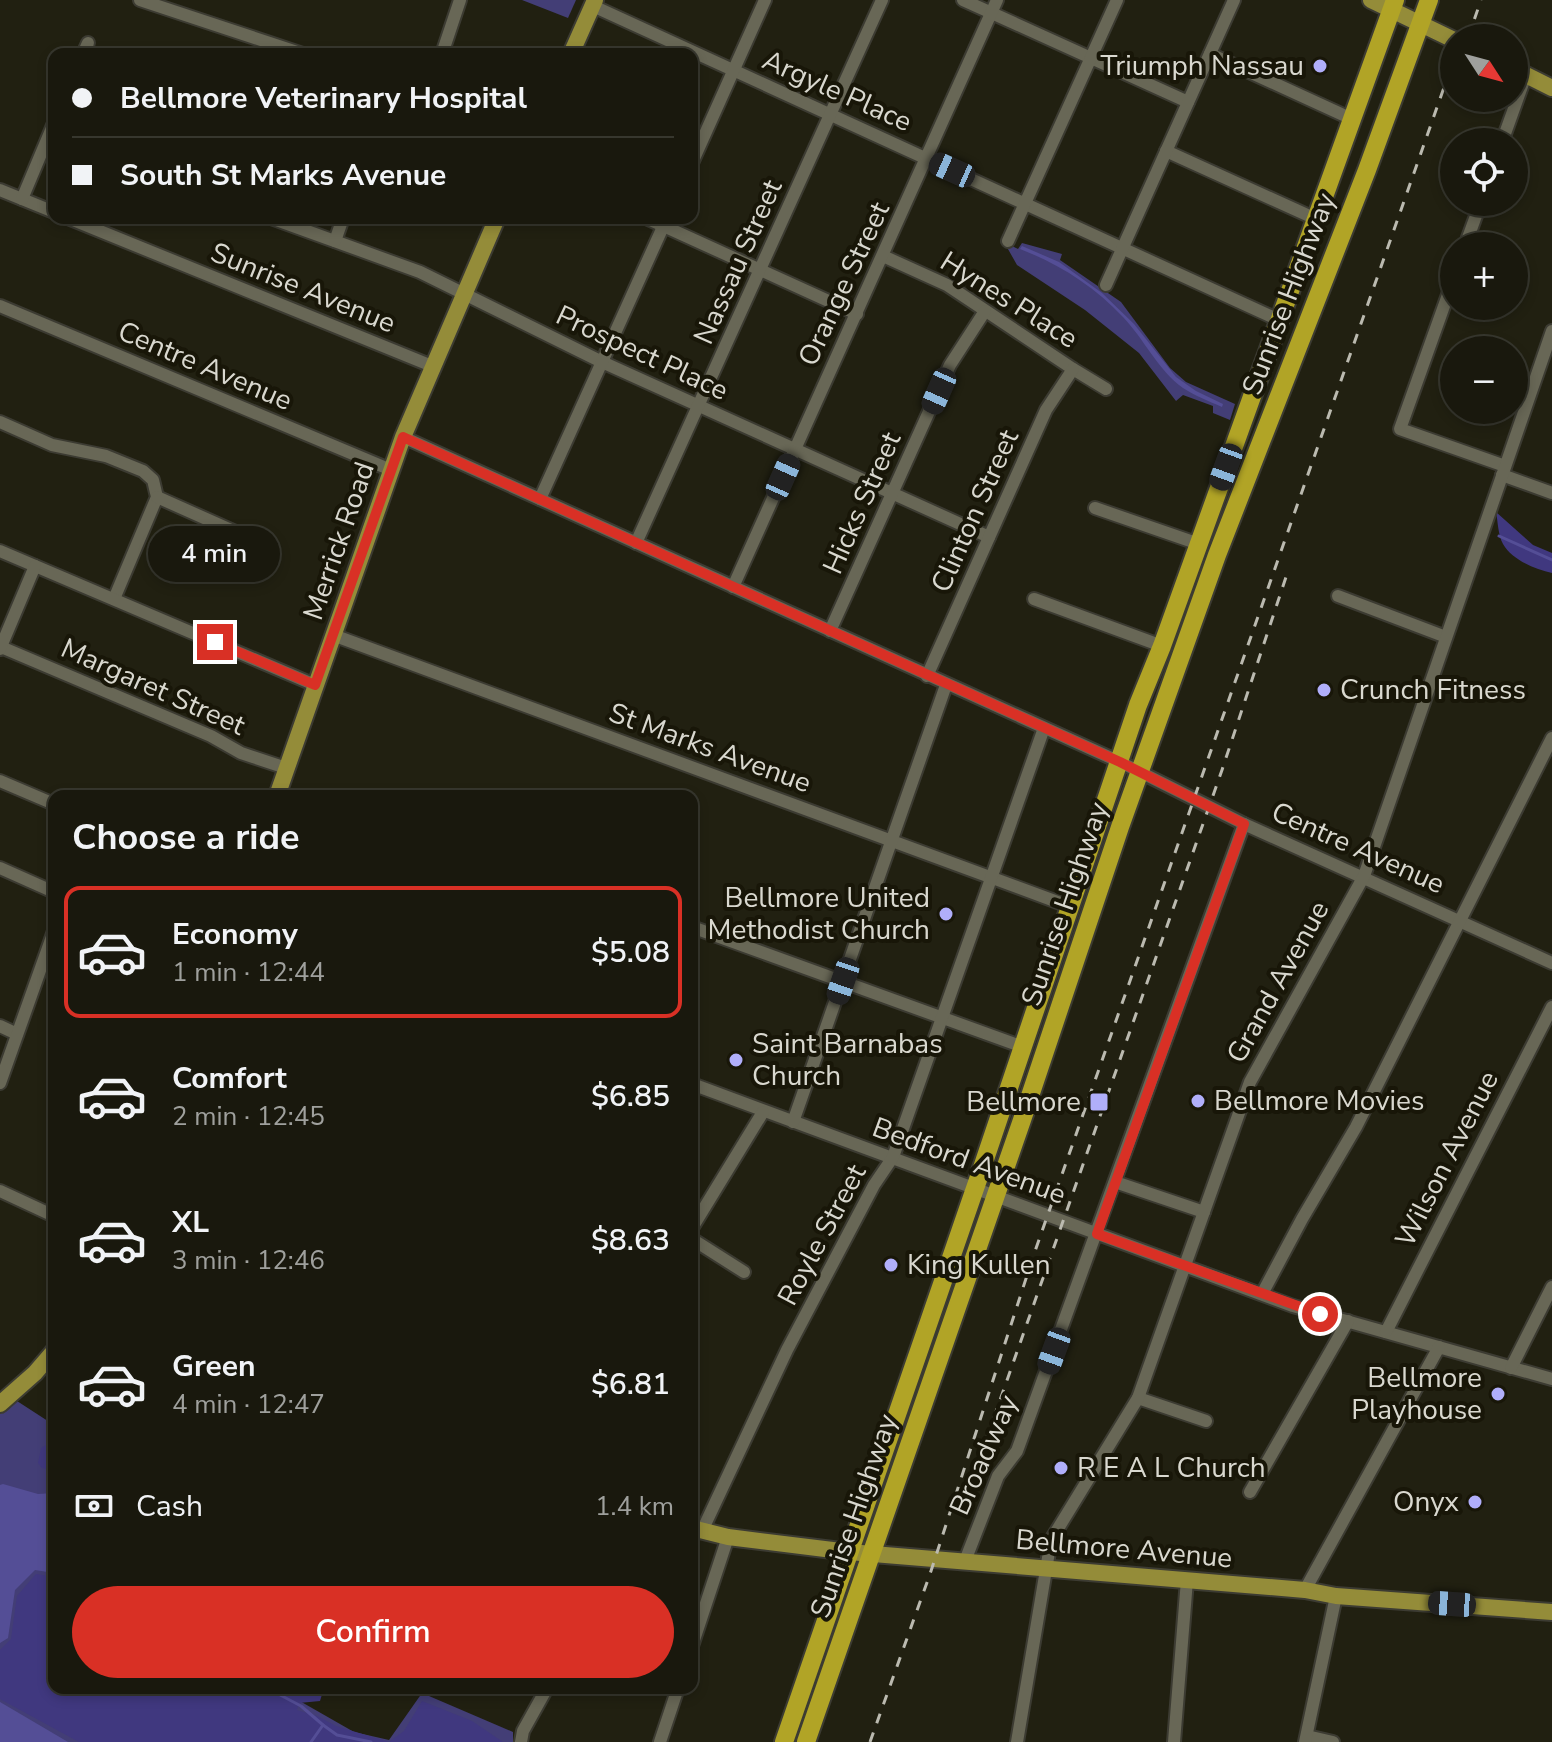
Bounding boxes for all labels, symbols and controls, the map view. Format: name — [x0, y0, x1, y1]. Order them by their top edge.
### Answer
north arrow — [1440, 24, 1528, 112]
map controls — [1440, 24, 1528, 424]
street label: Argyle Place — [756, 41, 918, 141]
place label: Triumph Nassau — [1101, 47, 1304, 85]
marker: Triumph Nassau — [1311, 57, 1329, 75]
text: Bellmore Veterinary Hospital — [120, 78, 527, 119]
button: locate — [1440, 128, 1528, 216]
car — [925, 149, 979, 191]
text: South St Marks Avenue — [120, 155, 446, 196]
street label: Nassau Street — [685, 173, 791, 350]
street label: Sunrise Highway — [1233, 187, 1345, 400]
street label: Orange Street — [789, 196, 899, 372]
button: + — [1440, 232, 1528, 320]
street label: Sunrise Avenue — [205, 234, 401, 342]
street label: Hynes Place — [933, 243, 1085, 357]
street label: Prospect Place — [550, 296, 734, 410]
street label: Centre Avenue — [112, 312, 298, 420]
button: − — [1440, 336, 1528, 424]
car — [918, 364, 960, 418]
street label: Clinton Street — [922, 423, 1028, 598]
street label: Hicks Street — [814, 426, 910, 580]
car — [1207, 440, 1245, 494]
car — [762, 450, 804, 504]
street label: Merrick Road — [294, 457, 384, 625]
callout: 4 min — [149, 526, 281, 582]
text: 4 min — [181, 536, 247, 571]
route end — [197, 624, 233, 660]
street label: Margaret Street — [55, 629, 251, 745]
place label: Crunch Fitness — [1340, 671, 1526, 709]
marker: Crunch Fitness — [1315, 681, 1333, 699]
street label: St Marks Avenue — [604, 694, 816, 802]
street label: Centre Avenue — [1265, 793, 1451, 903]
street label: Sunrise Highway — [1012, 796, 1118, 1011]
text: Choose a ride — [72, 813, 300, 862]
place label: Bellmore United Methodist Church — [708, 879, 930, 949]
street label: Grand Avenue — [1218, 894, 1338, 1070]
marker: Bellmore United Methodist Church — [937, 905, 955, 923]
text: Economy — [172, 914, 298, 955]
icon: car — [76, 916, 148, 988]
text: $5.08 — [591, 932, 670, 973]
car — [824, 954, 862, 1008]
text: 1 min · 12:44 — [172, 955, 325, 990]
place label: Saint Barnabas Church — [752, 1025, 943, 1095]
marker: Saint Barnabas Church — [727, 1051, 745, 1069]
text: Comfort — [172, 1058, 287, 1099]
icon: car — [76, 1060, 148, 1132]
street label: Wilson Avenue — [1386, 1064, 1508, 1254]
text: $6.85 — [591, 1076, 670, 1117]
place label: Bellmore Movies — [1214, 1082, 1424, 1120]
place label: Bellmore — [966, 1083, 1081, 1121]
marker: Bellmore — [1088, 1091, 1110, 1113]
marker: Bellmore Movies — [1189, 1092, 1207, 1110]
text: 2 min · 12:45 — [172, 1099, 325, 1134]
street label: Bedford Avenue — [867, 1108, 1071, 1214]
street label: Royle Street — [769, 1158, 875, 1312]
text: XL — [172, 1202, 209, 1243]
icon: car — [76, 1204, 148, 1276]
text: $8.63 — [591, 1220, 670, 1261]
text: 3 min · 12:46 — [172, 1243, 325, 1278]
place label: King Kullen — [907, 1246, 1051, 1284]
marker: King Kullen — [882, 1256, 900, 1274]
route start — [1302, 1296, 1338, 1332]
car — [1035, 1324, 1073, 1378]
text: Green — [172, 1346, 256, 1387]
icon: car — [76, 1348, 148, 1420]
place label: Bellmore Playhouse — [1351, 1359, 1482, 1429]
text: $6.81 — [591, 1364, 670, 1405]
marker: Bellmore Playhouse — [1489, 1385, 1507, 1403]
text: 4 min · 12:47 — [172, 1387, 325, 1422]
street label: Broadway — [941, 1388, 1028, 1521]
street label: Sunrise Highway — [801, 1408, 907, 1623]
place label: R E A L Church — [1077, 1449, 1266, 1487]
marker: R E A L Church — [1052, 1459, 1070, 1477]
place label: Onyx — [1393, 1483, 1459, 1521]
icon: cash — [72, 1484, 116, 1528]
text: Cash — [136, 1486, 203, 1527]
text: 1.4 km — [595, 1489, 674, 1524]
marker: Onyx — [1466, 1493, 1484, 1511]
street label: Bellmore Avenue — [1014, 1521, 1234, 1577]
button: Confirm — [72, 1586, 674, 1678]
car — [1427, 1590, 1477, 1618]

